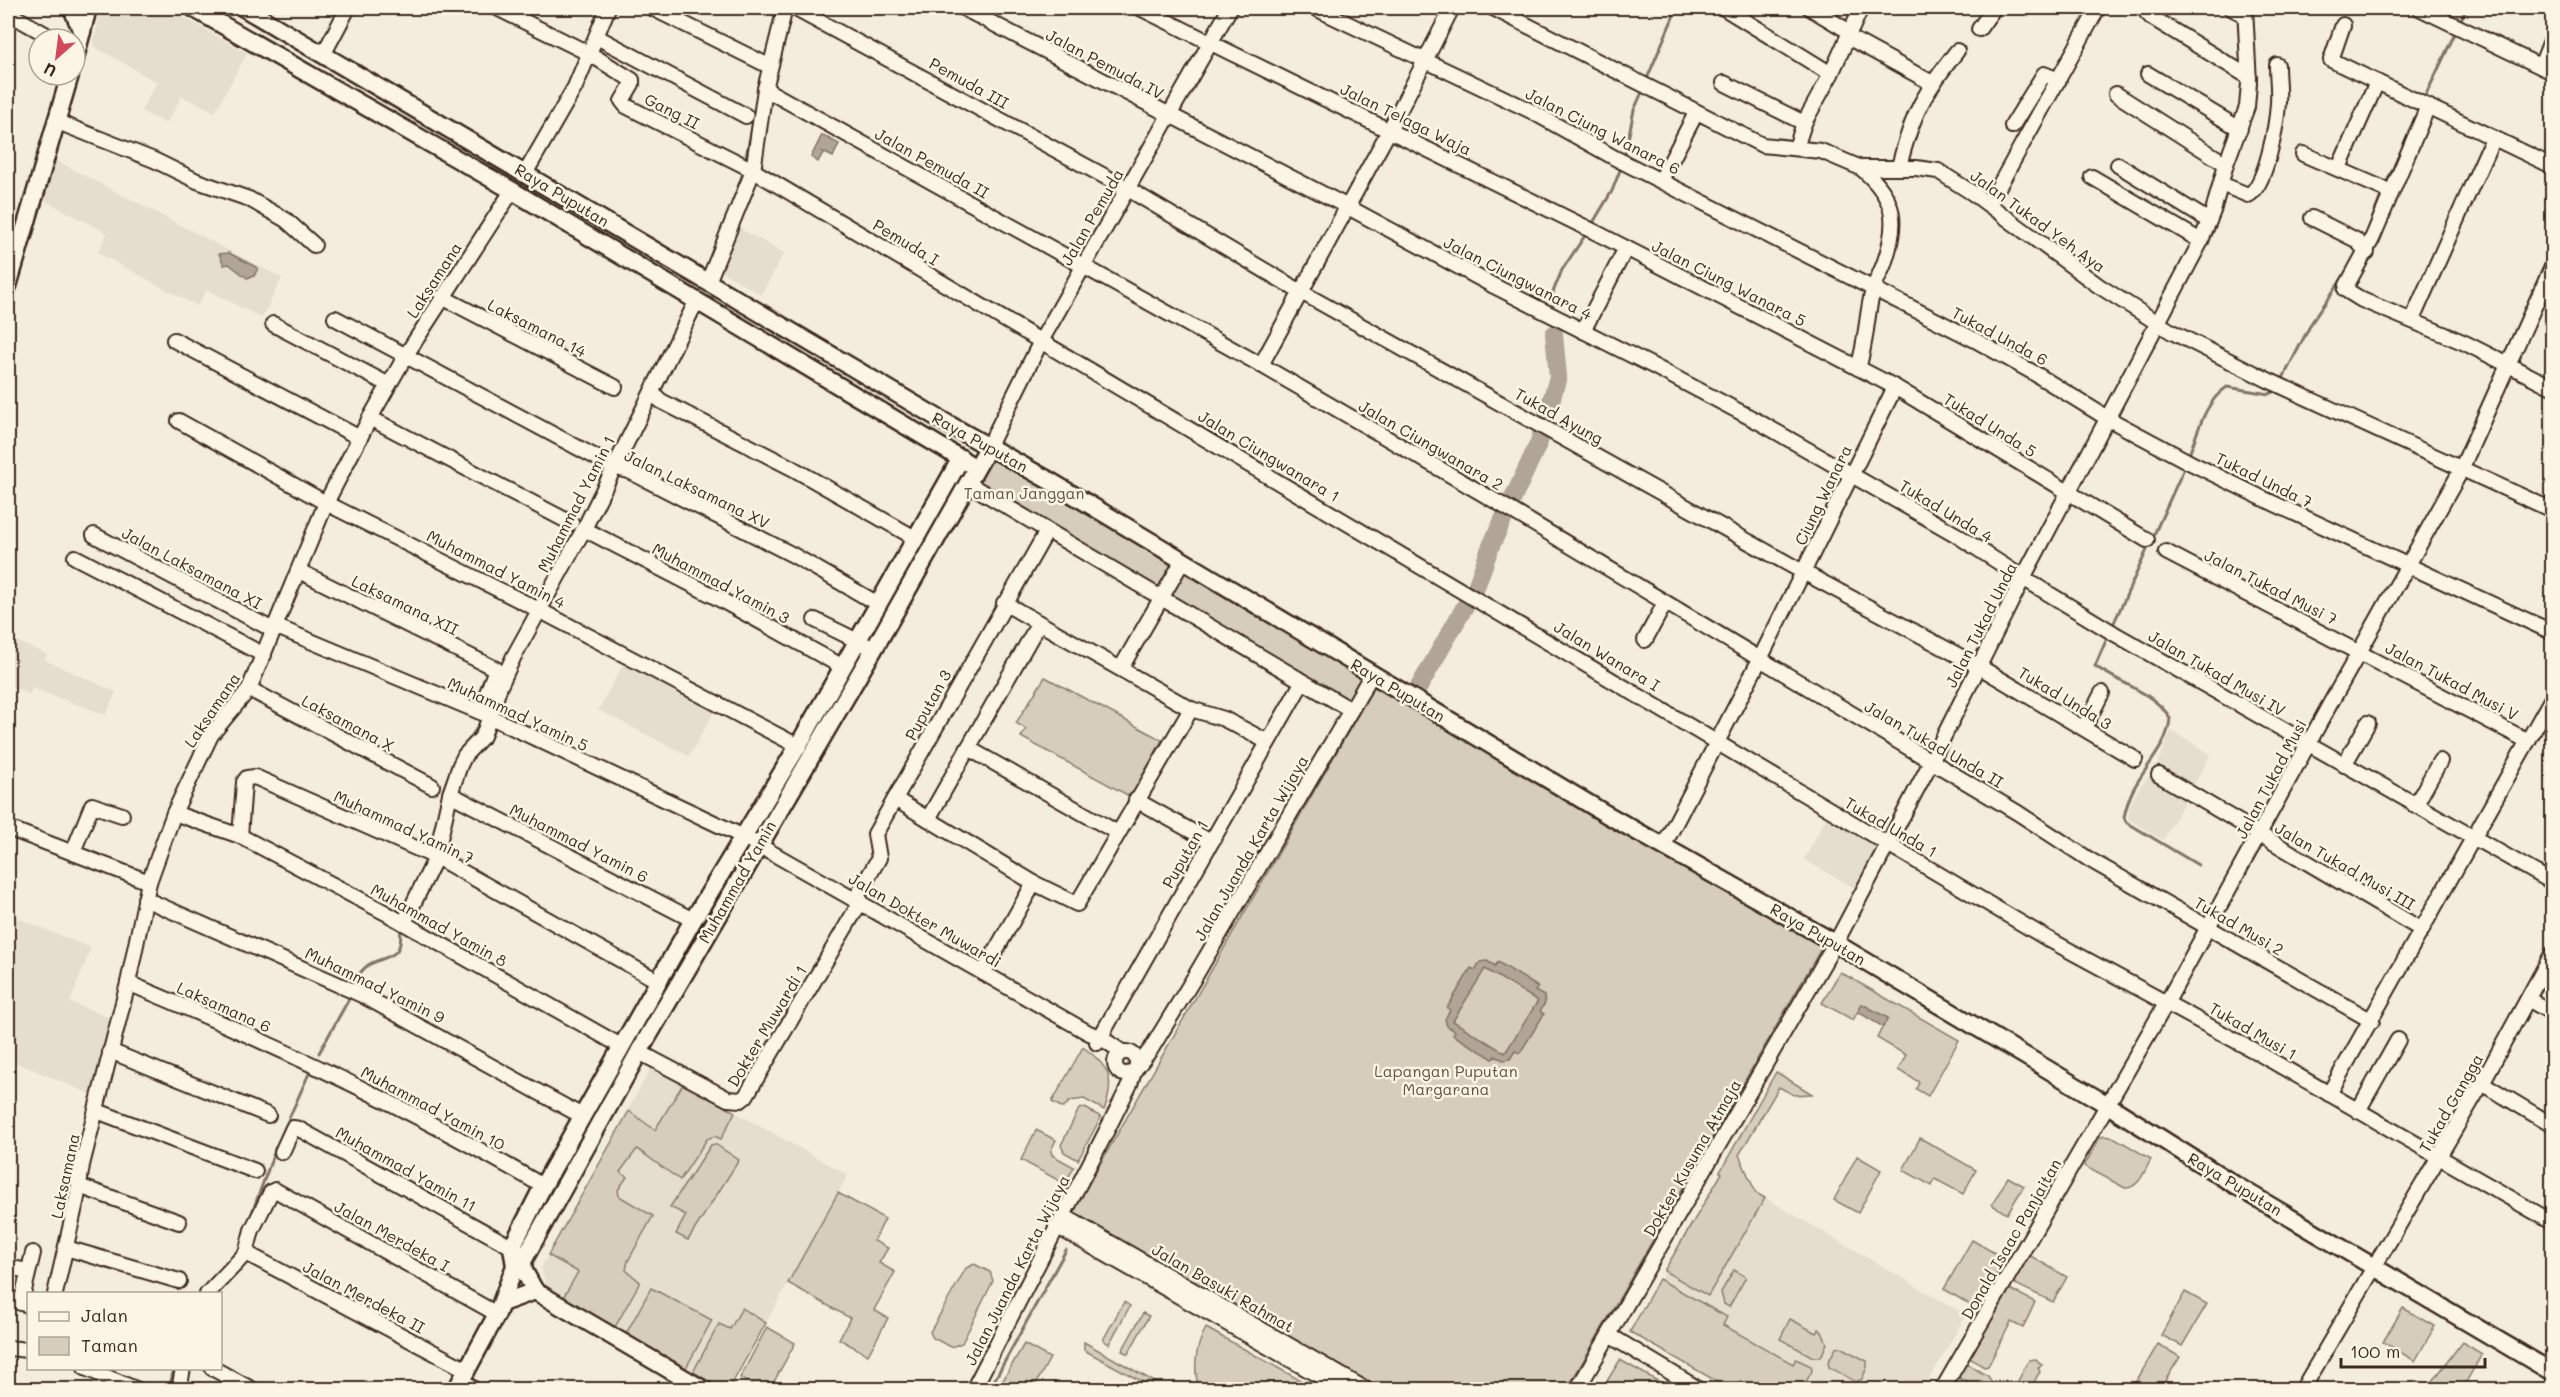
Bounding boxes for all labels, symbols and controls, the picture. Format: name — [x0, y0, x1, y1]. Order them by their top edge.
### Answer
street label: Jalan Pemuda IV — [1043, 24, 1168, 103]
north arrow — [27, 27, 87, 87]
street label: Pemuda III — [926, 52, 1013, 113]
text: U — [40, 59, 60, 83]
street label: Jalan Telaga Waja — [1337, 78, 1475, 159]
street label: Jalan Ciung Wanara 6 — [1522, 82, 1684, 179]
street label: Gang II — [641, 88, 703, 133]
street label: Jalan Pemuda II — [872, 123, 993, 203]
street label: Raya Puputan — [511, 158, 613, 231]
street label: Jalan Tukad Yeh Aya — [1967, 164, 2110, 277]
street label: Jalan Pemuda — [1055, 165, 1128, 269]
street label: Pemuda I — [869, 214, 943, 269]
street label: Jalan Ciungwanara 4 — [1441, 231, 1596, 324]
street label: Jalan Ciung Wanara 5 — [1649, 235, 1810, 331]
street label: Laksamana — [401, 238, 466, 322]
street label: Laksamana 14 — [484, 294, 591, 362]
street label: Tukad Unda 6 — [1949, 301, 2052, 370]
street label: Tukad Ayung — [1511, 383, 1607, 448]
street label: Tukad Unda 5 — [1940, 388, 2041, 461]
street label: Jalan Ciungwanara 2 — [1355, 395, 1507, 494]
street label: Jalan Ciungwanara 1 — [1195, 405, 1344, 506]
street label: Raya Puputan — [928, 407, 1032, 477]
street label: Muhammad Yamin 1 — [532, 432, 619, 576]
street label: Ciung Wanara — [1789, 441, 1856, 548]
street label: Jalan Laksamana XV — [621, 444, 773, 533]
street label: Tukad Unda 7 — [2212, 447, 2316, 512]
street label: Tukad Unda 4 — [1896, 474, 1997, 547]
park label: Taman Janggan — [964, 482, 1084, 503]
street label: Jalan Laksamana XI — [119, 522, 266, 613]
street label: Muhammad Yamin 4 — [423, 525, 570, 613]
street label: Muhammad Yamin 3 — [649, 537, 794, 628]
street label: Jalan Tukad Musi 7 — [2201, 544, 2341, 629]
street label: Jalan Tukad Unda — [1940, 559, 2021, 691]
street label: Laksamana XII — [349, 570, 462, 639]
street label: Jalan Wanara I — [1551, 616, 1664, 695]
street label: Jalan Tukad Musi IV — [2145, 625, 2289, 720]
street label: Jalan Tukad Musi V — [2382, 637, 2522, 725]
street label: Raya Puputan — [1347, 653, 1449, 726]
street label: Tukad Unda 3 — [2015, 661, 2116, 734]
street label: Puputan 3 — [900, 666, 956, 744]
street label: Laksamana — [179, 668, 244, 751]
street label: Muhammad Yamin 5 — [445, 672, 592, 755]
street label: Laksamana X — [298, 689, 398, 756]
street label: Jalan Tukad Unda II — [1861, 695, 2007, 792]
street label: Jalan Tukad Musi — [2230, 715, 2311, 842]
street label: Jalan Juanda Karta Wijaya — [1189, 751, 1312, 944]
street label: Muhammad Yamin 7 — [331, 785, 478, 868]
street label: Tukad Unda 1 — [1841, 792, 1941, 861]
street label: Muhammad Yamin 6 — [506, 798, 652, 887]
street label: Puputan 1 — [1157, 816, 1212, 892]
street label: Muhammad Yamin — [693, 817, 780, 947]
street label: Jalan Tukad Musi III — [2271, 817, 2419, 914]
street label: Jalan Dokter Muwardi — [845, 867, 1005, 972]
street label: Muhammad Yamin 8 — [367, 878, 512, 971]
street label: Tukad Musi 2 — [2191, 892, 2288, 960]
street label: Raya Puputan — [1767, 898, 1870, 969]
street label: Muhammad Yamin 9 — [302, 942, 448, 1027]
street label: Dokter Muwardi 1 — [722, 961, 811, 1090]
street label: Laksamana 6 — [174, 976, 275, 1037]
street label: Tukad Musi 1 — [2206, 997, 2301, 1064]
street label: Tukad Gangga — [2414, 1050, 2487, 1156]
park label: Lapangan Puputan Margarana — [1374, 1060, 1518, 1099]
street label: Muhammad Yamin 10 — [358, 1061, 509, 1155]
street label: Dokter Kusuma Atmaja — [1638, 1075, 1745, 1240]
street label: Muhammad Yamin 11 — [332, 1121, 480, 1216]
street label: Laksamana — [45, 1132, 84, 1220]
street label: Raya Puputan — [2184, 1147, 2286, 1220]
street label: Donald Isaac Panjaitan — [1956, 1154, 2065, 1323]
street label: Jalan Juanda Karta Wijaya — [959, 1171, 1074, 1368]
street label: Jalan Merdeka I — [331, 1195, 453, 1276]
street label: Jalan Basuki Rahmat — [1148, 1238, 1298, 1337]
street label: Jalan Merdeka II — [300, 1256, 429, 1338]
legend — [27, 1292, 222, 1370]
text: Jalan — [81, 1303, 128, 1327]
scale bar — [2341, 1331, 2485, 1369]
text: Taman — [81, 1333, 138, 1357]
text: 100 m — [2350, 1339, 2400, 1363]

